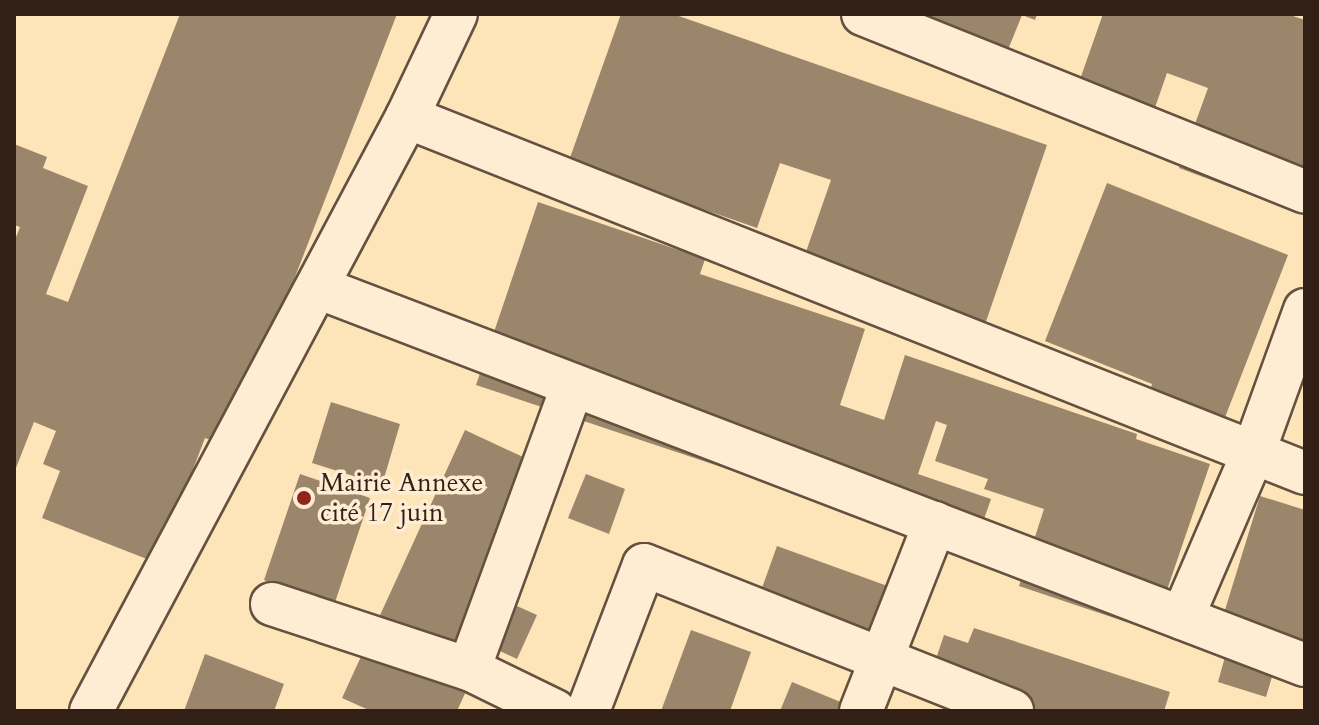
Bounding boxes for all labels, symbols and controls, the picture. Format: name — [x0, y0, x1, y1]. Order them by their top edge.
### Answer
place label: Mairie Annexe cité 17 juin — [320, 467, 483, 528]
marker: Mairie Annexe cité 17 juin — [295, 489, 313, 507]

